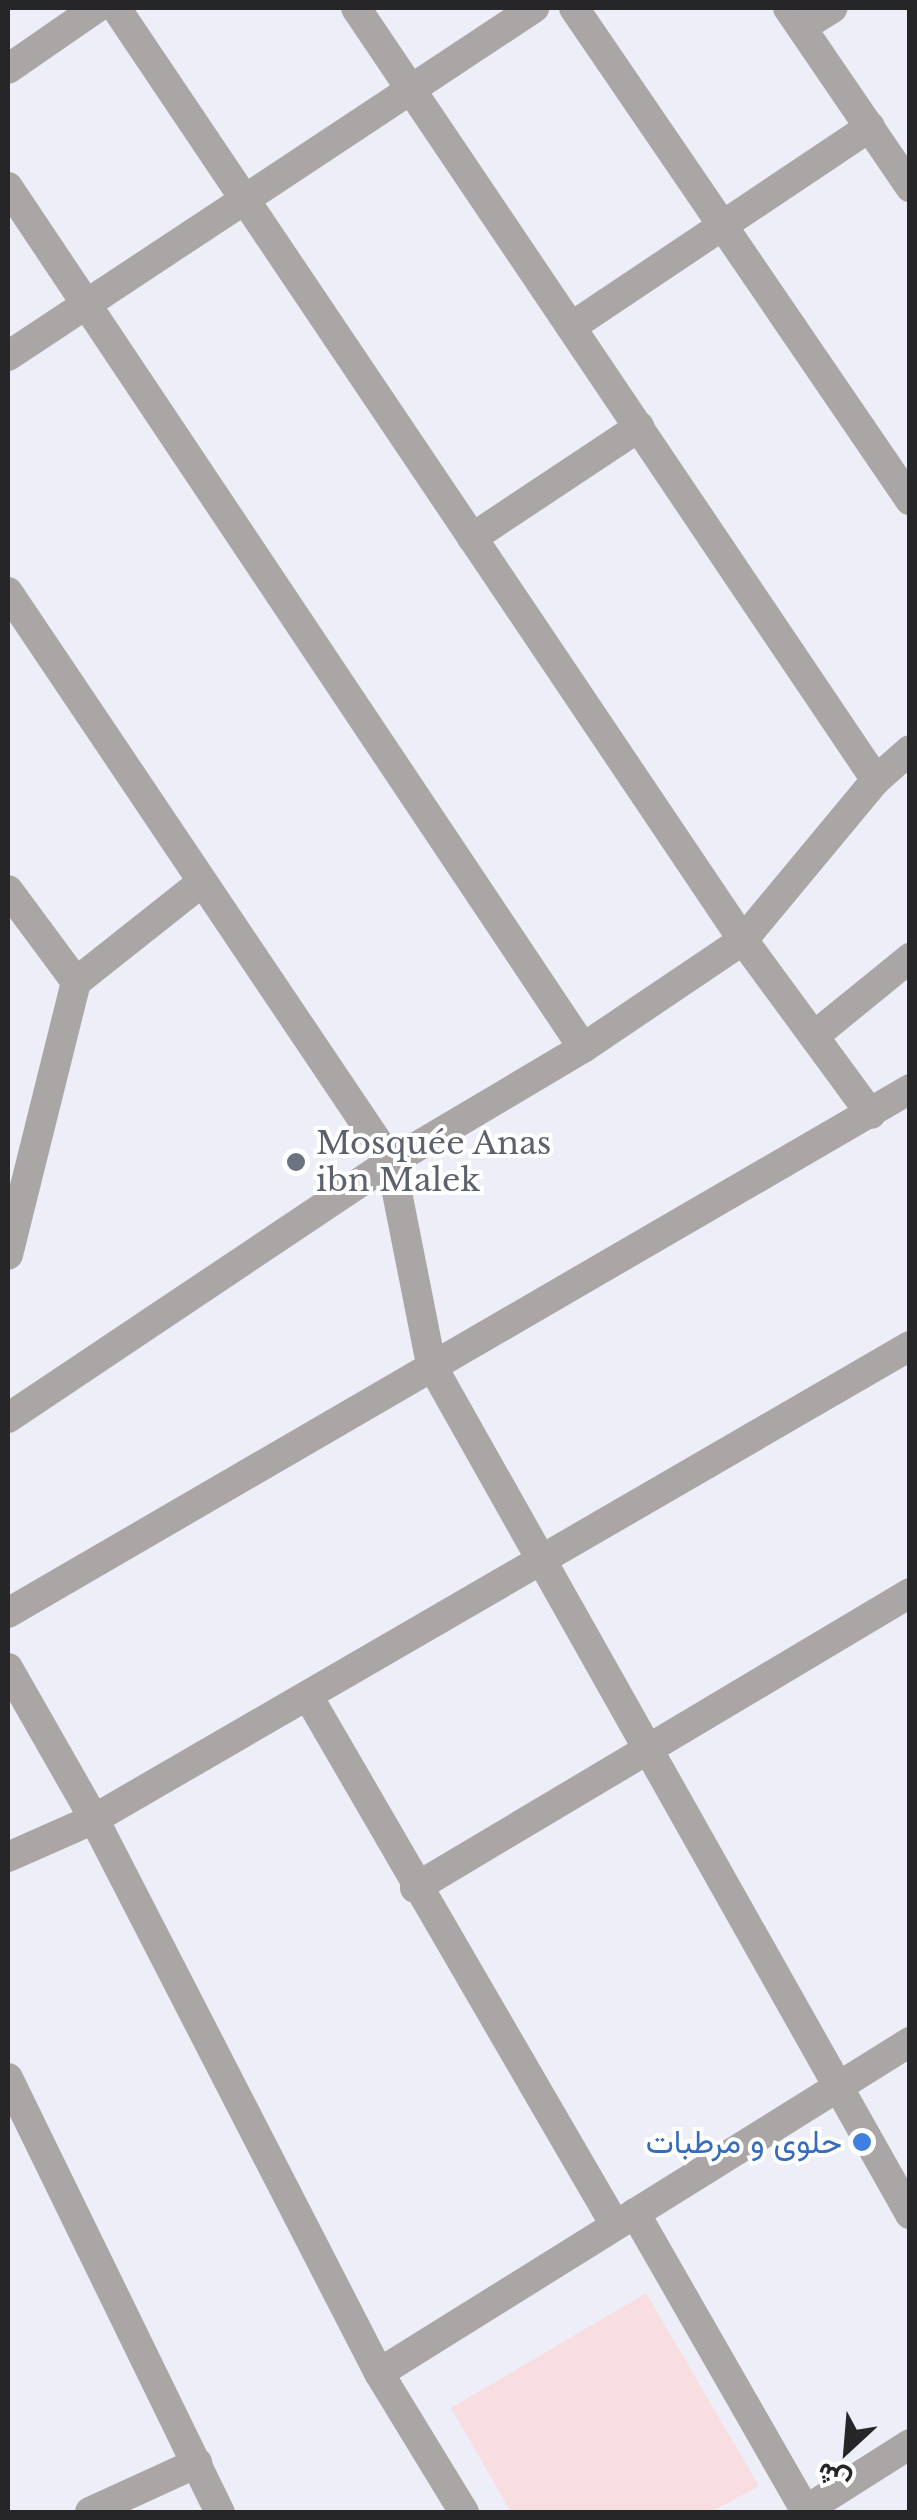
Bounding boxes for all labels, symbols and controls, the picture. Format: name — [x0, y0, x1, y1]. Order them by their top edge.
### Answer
place label: Mosquée Anas ibn Malek — [316, 1125, 553, 1200]
marker: Mosquée Anas ibn Malek — [285, 1151, 307, 1173]
place label: حلوى و مرطبات — [646, 2123, 842, 2161]
marker: حلوى و مرطبات — [851, 2131, 873, 2153]
north arrow — [797, 2400, 897, 2500]
text: ش — [811, 2454, 856, 2501]

